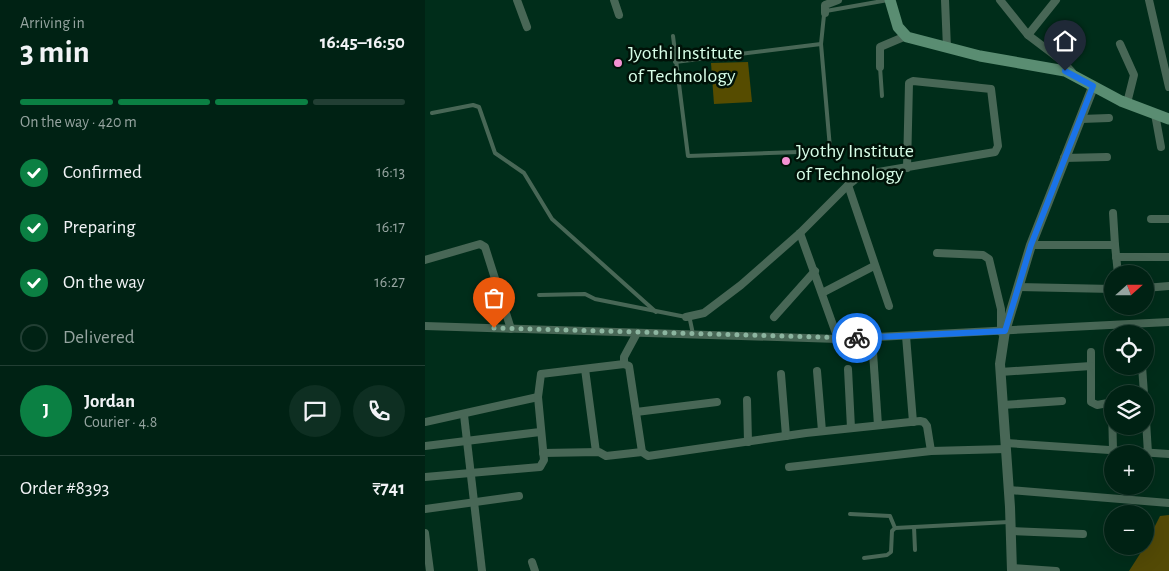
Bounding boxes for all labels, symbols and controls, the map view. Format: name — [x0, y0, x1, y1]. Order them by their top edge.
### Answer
text: Arriving in — [20, 15, 85, 31]
pin — [1044, 20, 1086, 71]
icon: home — [1051, 27, 1079, 55]
text: 16:45–16:50 — [320, 33, 405, 52]
text: 3 min — [20, 36, 90, 68]
place label: Jyothi Institute of Technology — [628, 43, 743, 86]
marker: Jyothi Institute of Technology — [612, 57, 624, 69]
text: On the way · 420 m — [20, 114, 137, 130]
place label: Jyothy Institute of Technology — [796, 141, 914, 184]
marker: Jyothy Institute of Technology — [780, 155, 792, 167]
icon: check — [20, 159, 48, 187]
text: Confirmed — [63, 163, 142, 182]
text: 16:13 — [376, 164, 405, 180]
icon: check — [20, 214, 48, 242]
text: Preparing — [63, 218, 136, 237]
text: 16:17 — [376, 219, 405, 235]
north arrow — [1104, 265, 1154, 315]
map controls — [1104, 265, 1154, 555]
icon: check — [20, 269, 48, 297]
text: On the way — [63, 273, 145, 292]
text: 16:27 — [374, 274, 405, 290]
pin — [473, 277, 515, 328]
icon: bag — [480, 284, 508, 312]
courier — [832, 313, 882, 363]
icon: bike — [843, 324, 871, 352]
button: locate — [1104, 325, 1154, 375]
text: Delivered — [63, 328, 135, 347]
button: chat — [289, 385, 341, 437]
button: phone — [353, 385, 405, 437]
button: layers — [1104, 385, 1154, 435]
text: Jordan — [84, 392, 135, 411]
text: J — [43, 401, 49, 420]
text: Courier · 4.8 — [84, 414, 157, 430]
button: + — [1104, 445, 1154, 495]
text: Order #8393 — [20, 479, 109, 498]
text: ₹741 — [372, 479, 405, 498]
button: − — [1104, 505, 1154, 555]

